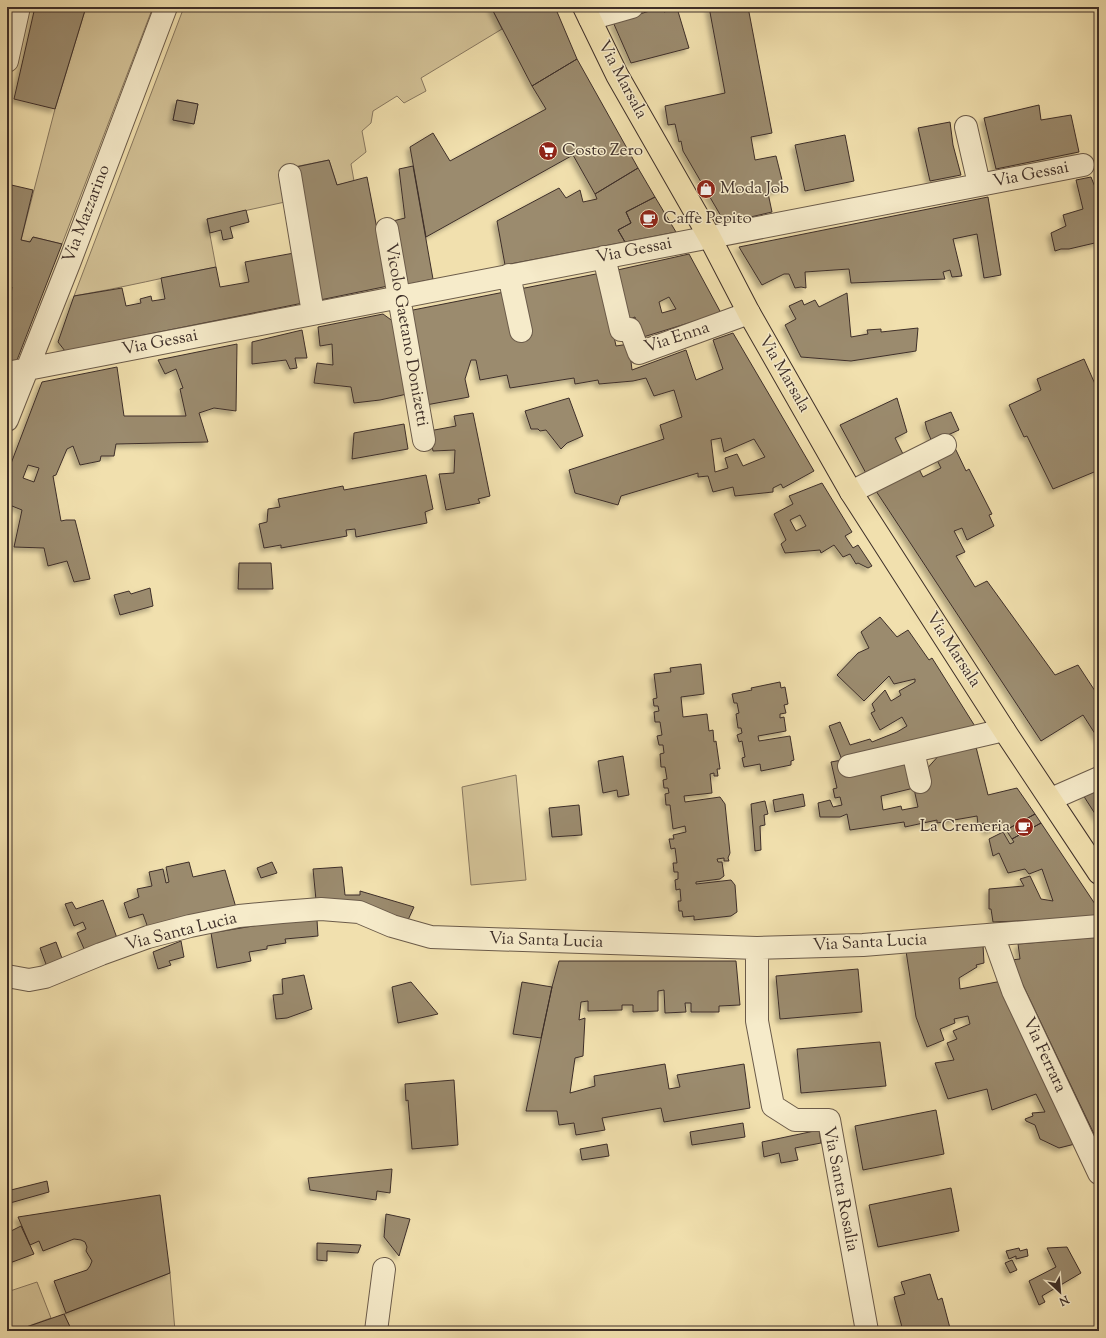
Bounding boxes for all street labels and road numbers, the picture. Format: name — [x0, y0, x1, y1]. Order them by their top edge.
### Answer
street label: Via Marsala — [591, 37, 653, 124]
street label: Via Gessai — [991, 156, 1071, 194]
street label: Via Mazzarino — [57, 161, 117, 267]
street label: Via Gessai — [594, 232, 674, 270]
street label: Vicolo Gaetano Donizetti — [378, 241, 434, 429]
street label: Via Enna — [641, 316, 713, 360]
street label: Via Gessai — [120, 324, 200, 362]
street label: Via Marsala — [752, 331, 816, 417]
street label: Via Marsala — [920, 608, 986, 693]
street label: Via Santa Lucia — [123, 906, 240, 957]
street label: Via Santa Lucia — [488, 927, 604, 955]
street label: Via Santa Lucia — [812, 928, 928, 958]
street label: Via Ferrara — [1016, 1013, 1072, 1097]
street label: Via Santa Rosalia — [816, 1124, 864, 1254]

